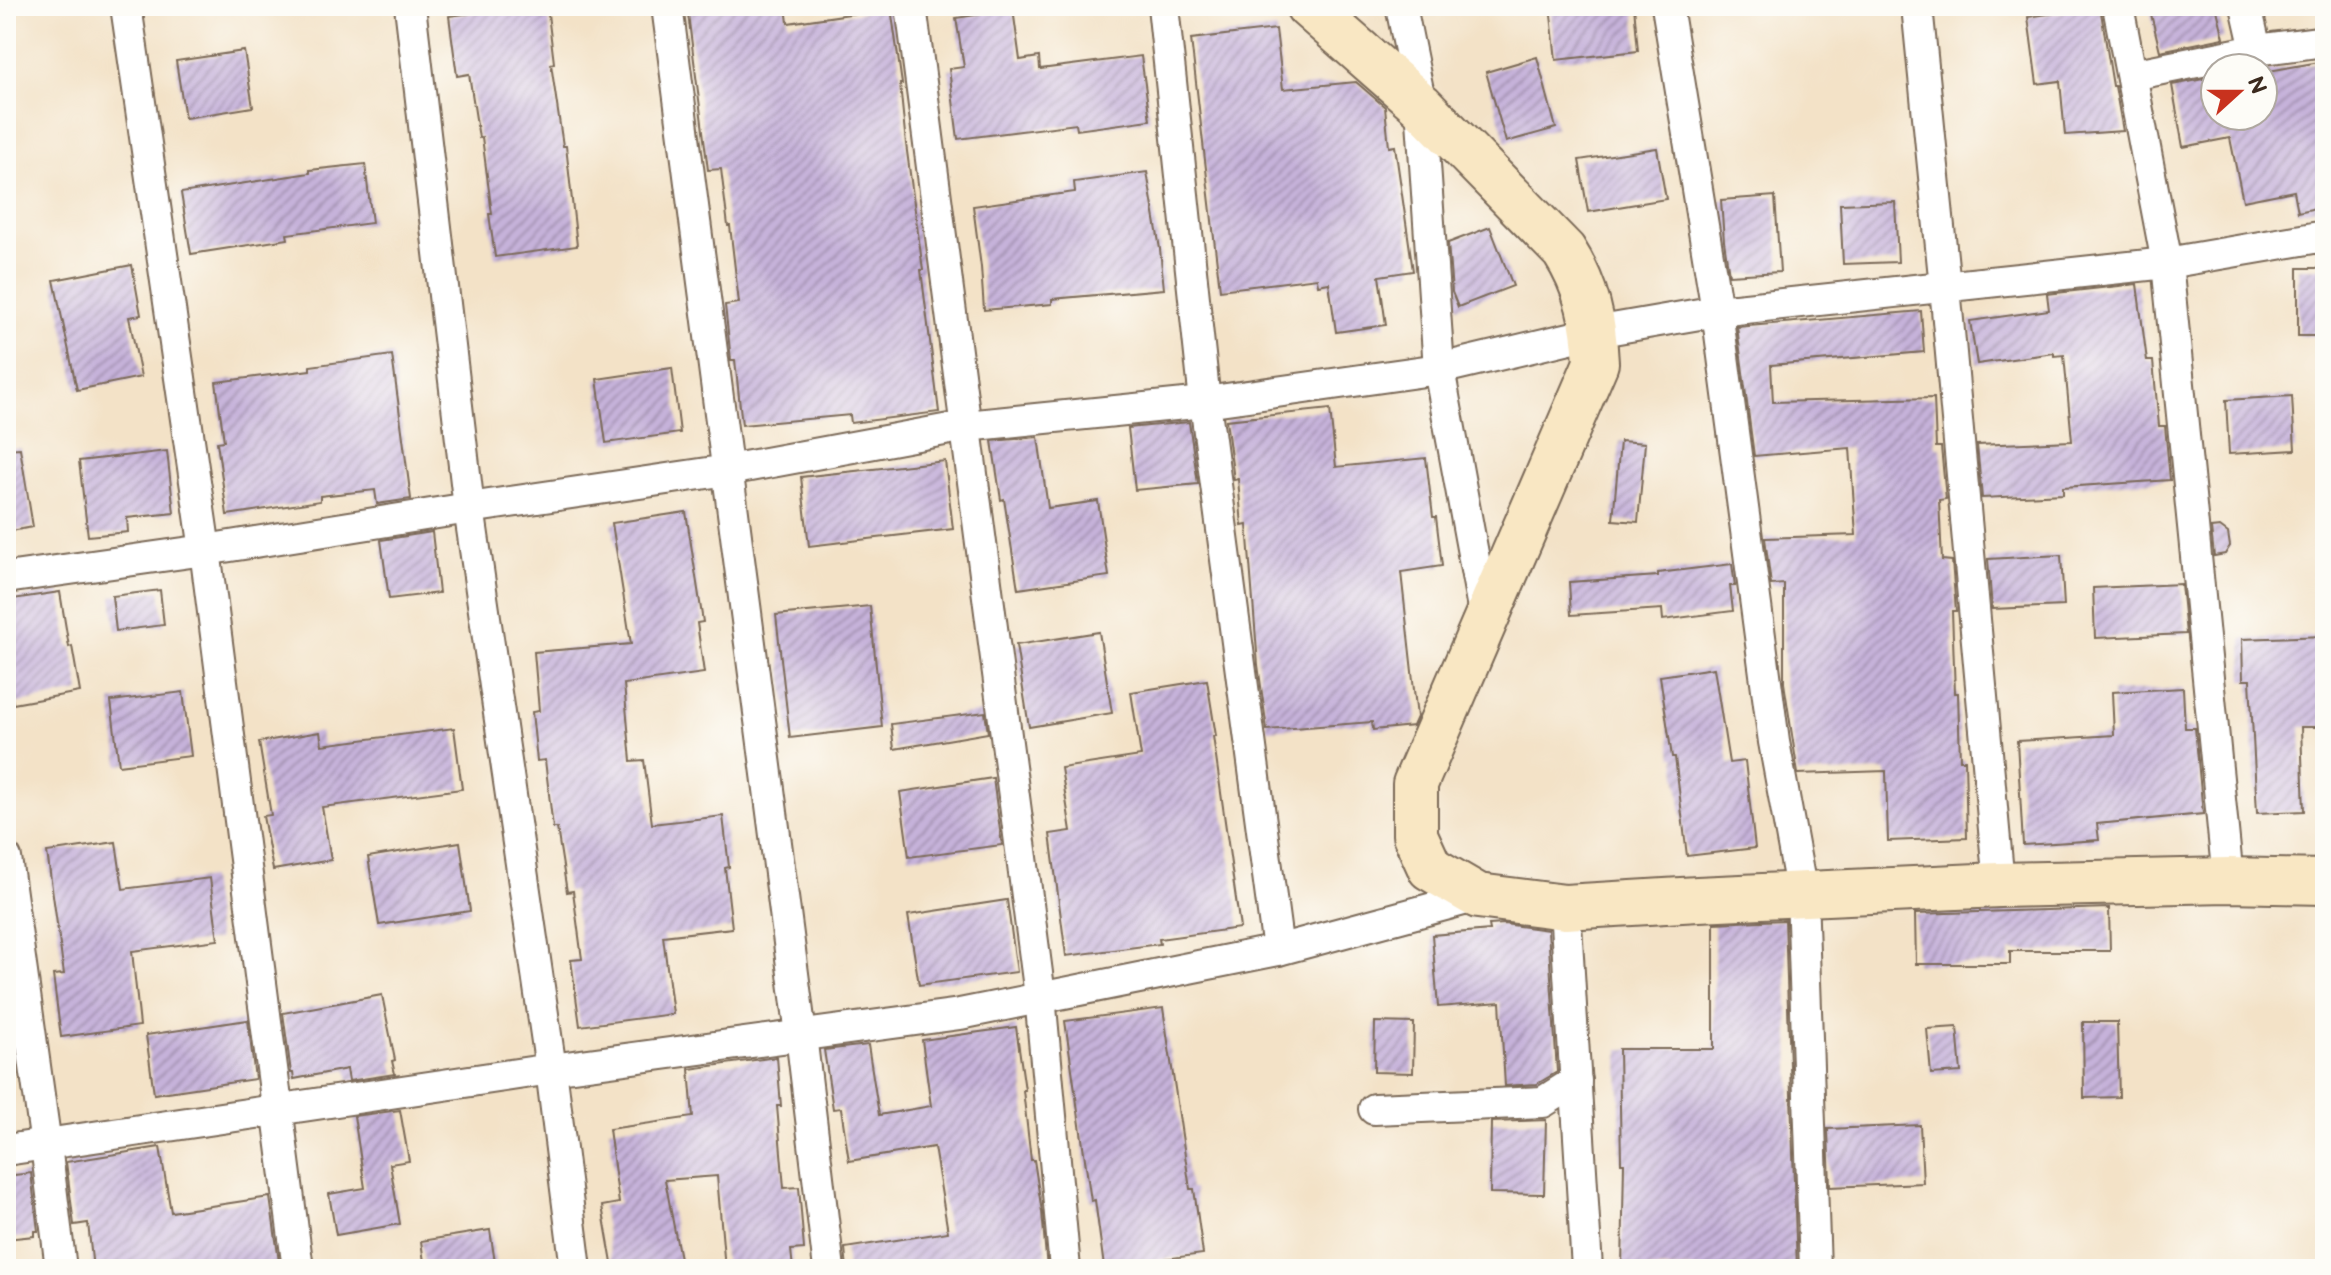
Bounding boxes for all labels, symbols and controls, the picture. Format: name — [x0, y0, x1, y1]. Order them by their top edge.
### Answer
north arrow — [2199, 52, 2279, 132]
text: N — [2241, 73, 2272, 98]

